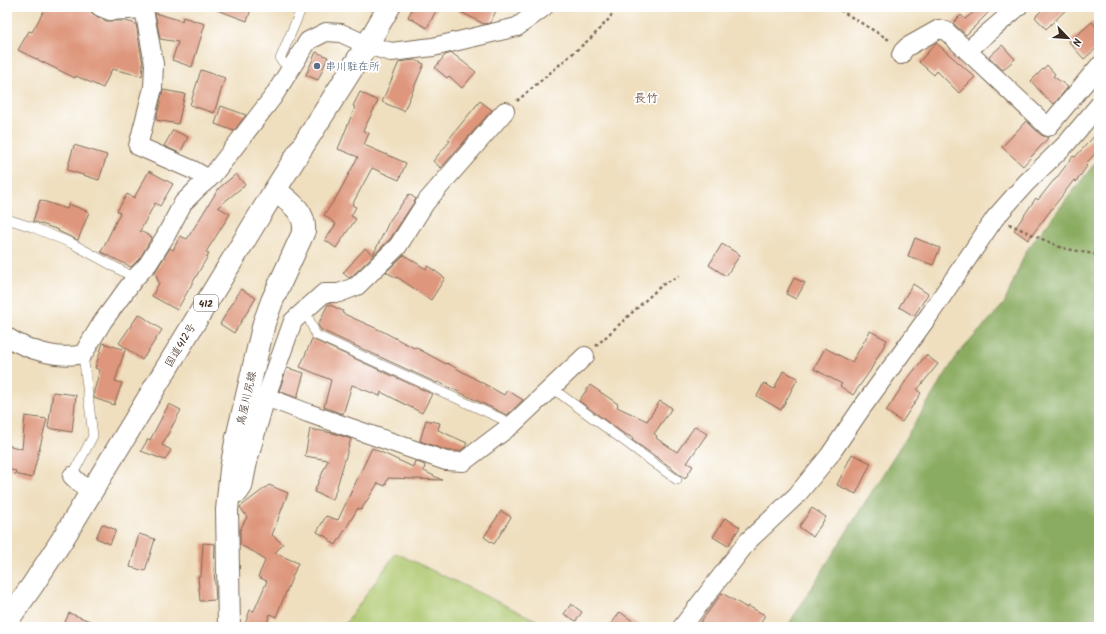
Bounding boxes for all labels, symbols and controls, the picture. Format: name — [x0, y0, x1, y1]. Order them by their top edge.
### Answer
north arrow — [1048, 18, 1088, 58]
text: N — [1067, 35, 1086, 49]
place label: 串川駐在所 — [325, 58, 380, 76]
marker: 串川駐在所 — [312, 61, 322, 71]
district label: 長竹 — [634, 89, 658, 108]
road number: 412 — [194, 295, 218, 311]
street label: 国道412号 — [161, 320, 201, 371]
street label: 鳥屋川尻線 — [232, 369, 262, 427]

